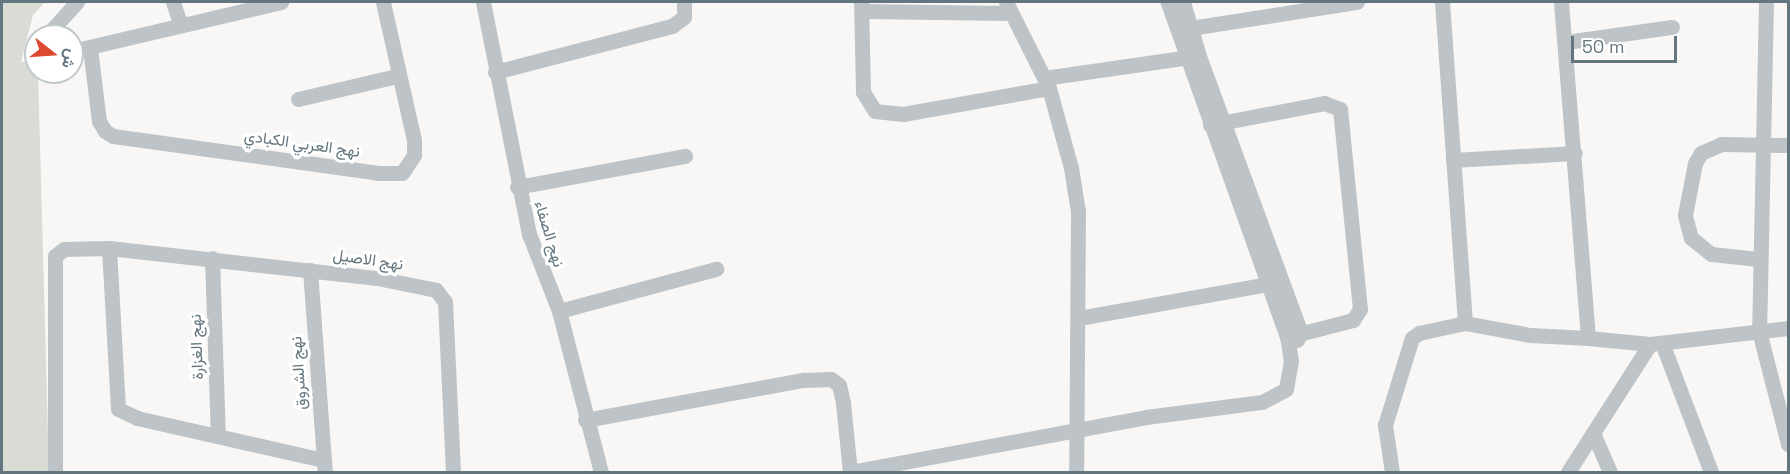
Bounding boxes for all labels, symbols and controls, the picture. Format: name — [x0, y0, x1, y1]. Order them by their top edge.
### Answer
north arrow — [24, 24, 84, 84]
scale bar — [1574, 24, 1680, 62]
text: 50 m — [1582, 35, 1624, 58]
text: ش — [57, 47, 83, 71]
street label: نهج العربي الكبادي — [243, 126, 361, 162]
street label: نهج الصفاء — [530, 199, 568, 269]
street label: نهج الاصيل — [332, 246, 404, 274]
street label: نهج الغزارة — [186, 314, 208, 380]
street label: نهج الشروق — [287, 336, 311, 410]

